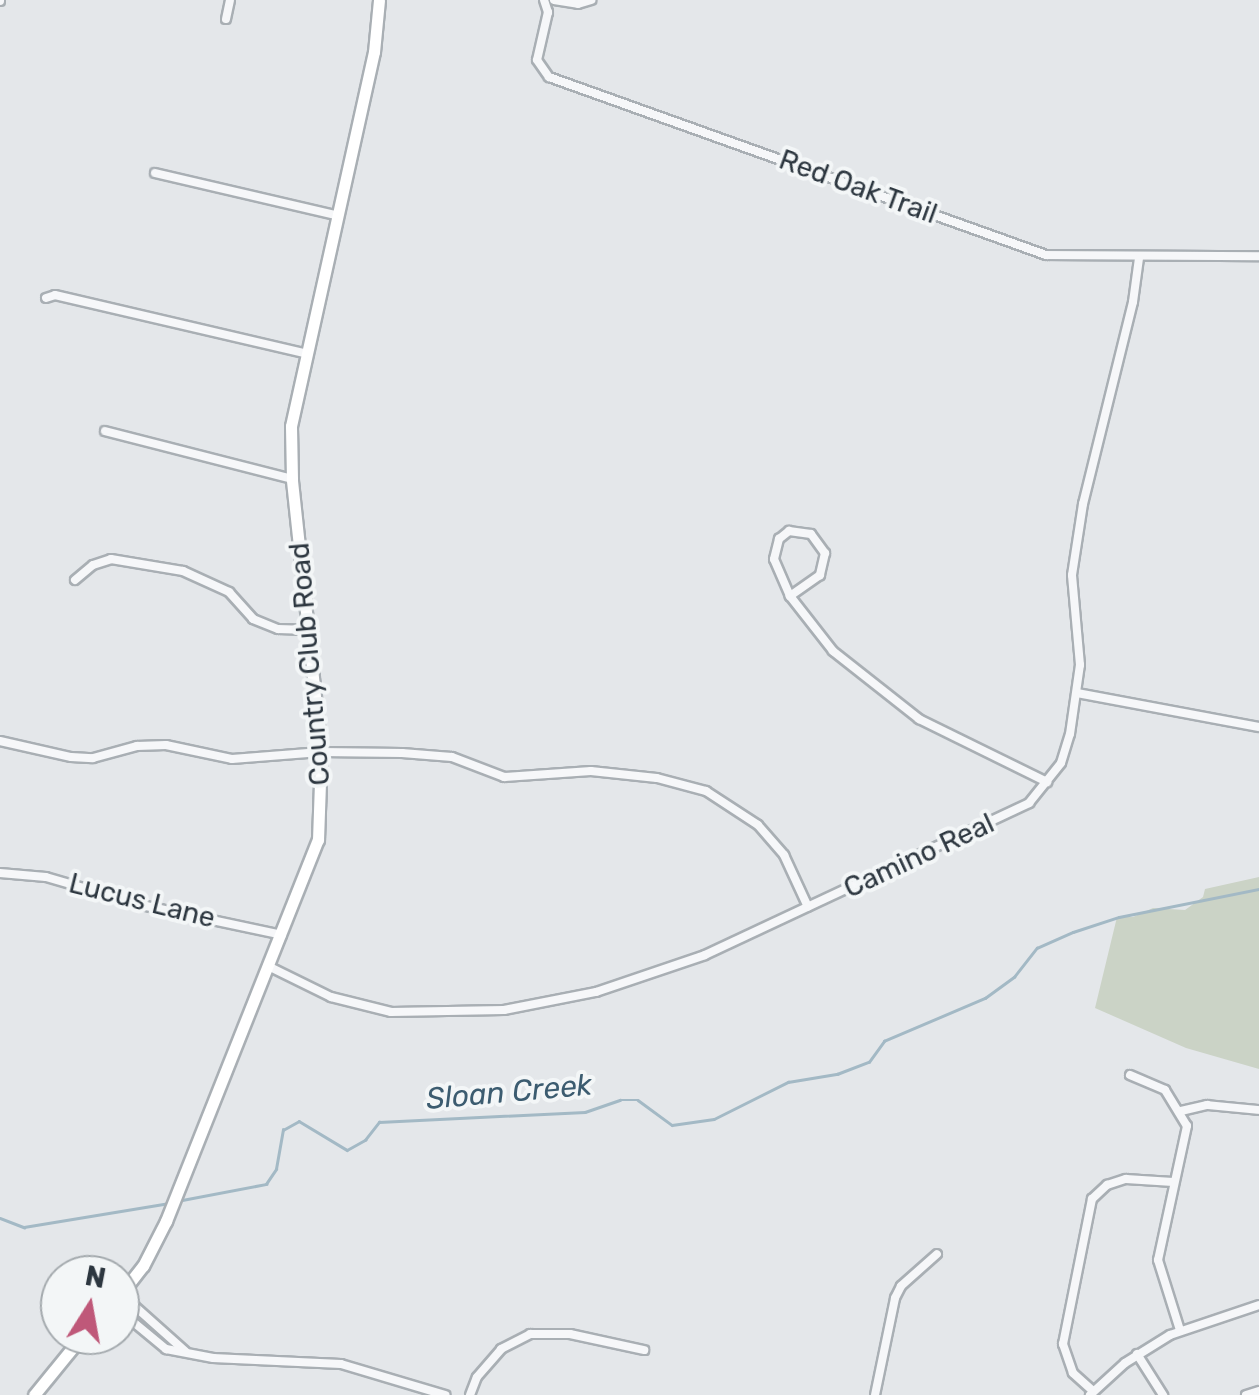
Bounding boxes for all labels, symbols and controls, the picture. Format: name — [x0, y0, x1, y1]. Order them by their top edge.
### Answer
street label: Red Oak Trail — [774, 143, 942, 231]
street label: Country Club Road — [283, 541, 337, 787]
street label: Camino Real — [839, 807, 999, 905]
street label: Lucus Lane — [65, 867, 219, 935]
water label: Sloan Creek — [425, 1067, 593, 1117]
north arrow — [40, 1255, 140, 1355]
text: N — [82, 1259, 108, 1295]

